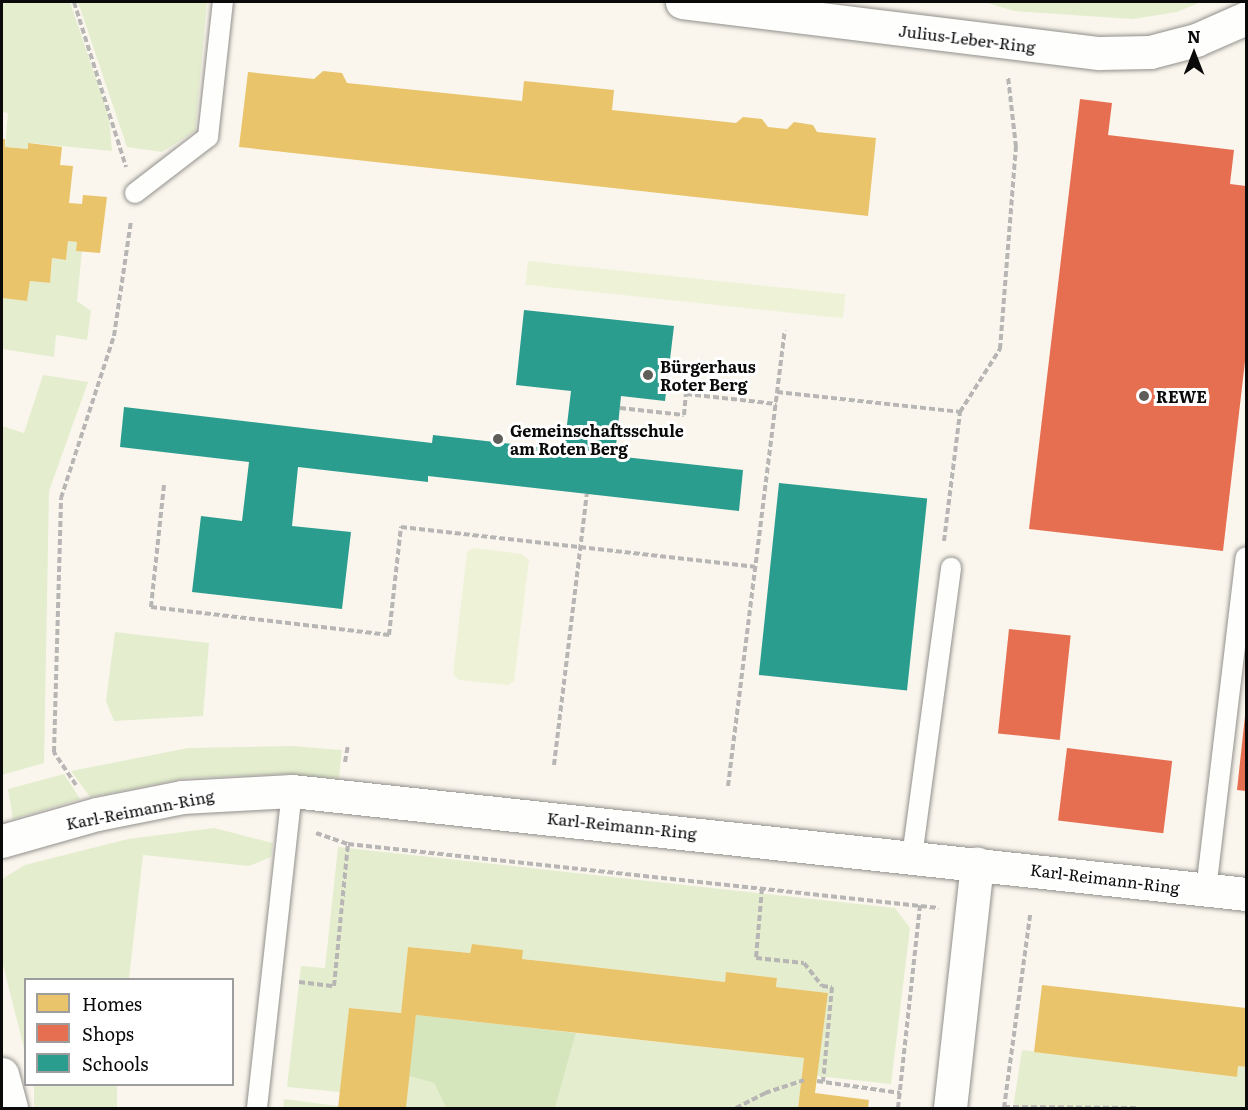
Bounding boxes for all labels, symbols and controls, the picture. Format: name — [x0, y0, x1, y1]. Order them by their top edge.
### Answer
street label: Julius-Leber-Ring — [897, 20, 1037, 56]
north arrow — [1164, 24, 1224, 84]
text: N — [1187, 24, 1201, 48]
place label: Bürgerhaus Roter Berg — [660, 356, 756, 394]
marker: Bürgerhaus Roter Berg — [641, 368, 655, 382]
place label: REWE — [1156, 386, 1207, 406]
marker: REWE — [1137, 389, 1151, 403]
place label: Gemeinschaftsschule am Roten Berg — [510, 420, 684, 458]
marker: Gemeinschaftsschule am Roten Berg — [491, 432, 505, 446]
street label: Karl-Reimann-Ring — [64, 785, 216, 833]
street label: Karl-Reimann-Ring — [546, 808, 698, 842]
street label: Karl-Reimann-Ring — [1029, 859, 1181, 897]
legend — [24, 978, 234, 1086]
text: Homes — [82, 990, 142, 1017]
text: Shops — [82, 1020, 134, 1047]
text: Schools — [82, 1050, 148, 1077]

